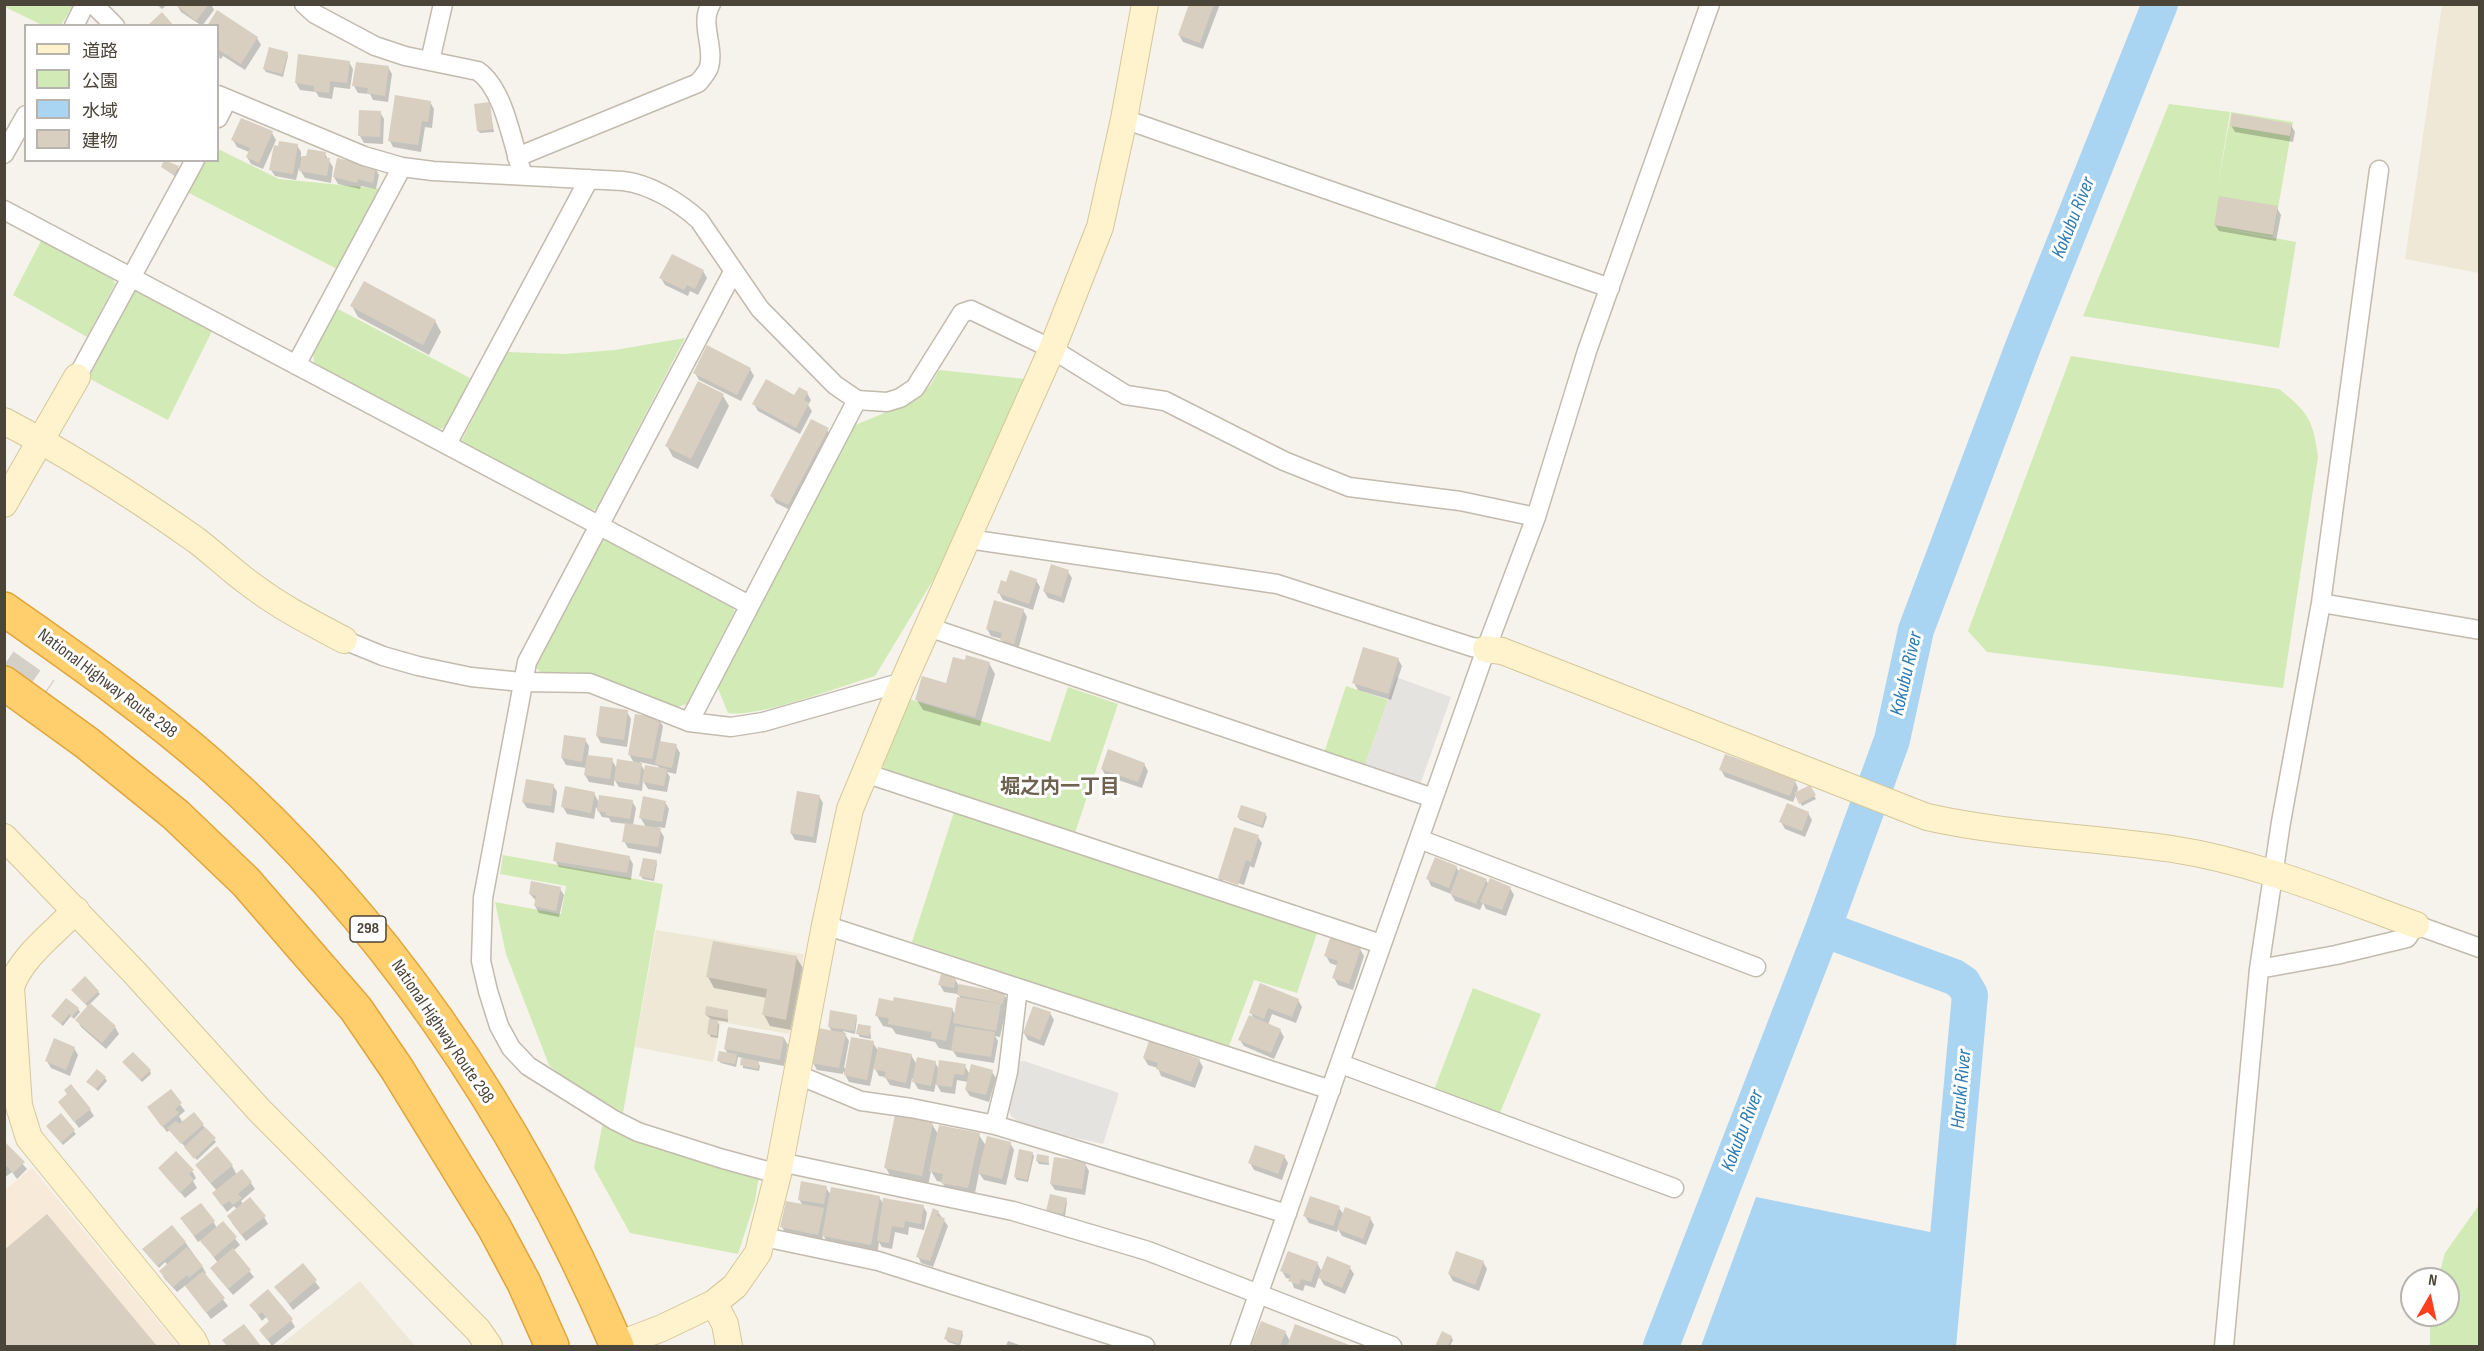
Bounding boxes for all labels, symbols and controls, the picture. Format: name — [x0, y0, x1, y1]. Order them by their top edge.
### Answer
legend — [24, 24, 219, 162]
text: 道路 — [82, 41, 118, 62]
text: 公園 — [82, 71, 118, 92]
text: 水域 — [82, 101, 118, 122]
text: 建物 — [82, 131, 118, 152]
water label: Kokubu River — [2047, 174, 2101, 262]
street label: National Highway Route 298 — [33, 625, 181, 743]
water label: Kokubu River — [1886, 630, 1928, 718]
district label: 堀之内一丁目 — [1000, 776, 1120, 800]
road number: 298 — [350, 916, 386, 942]
street label: National Highway Route 298 — [386, 956, 498, 1108]
water label: Haruki River — [1947, 1048, 1977, 1130]
water label: Kokubu River — [1717, 1087, 1769, 1175]
north arrow — [2400, 1267, 2460, 1327]
text: N — [2427, 1271, 2438, 1291]

